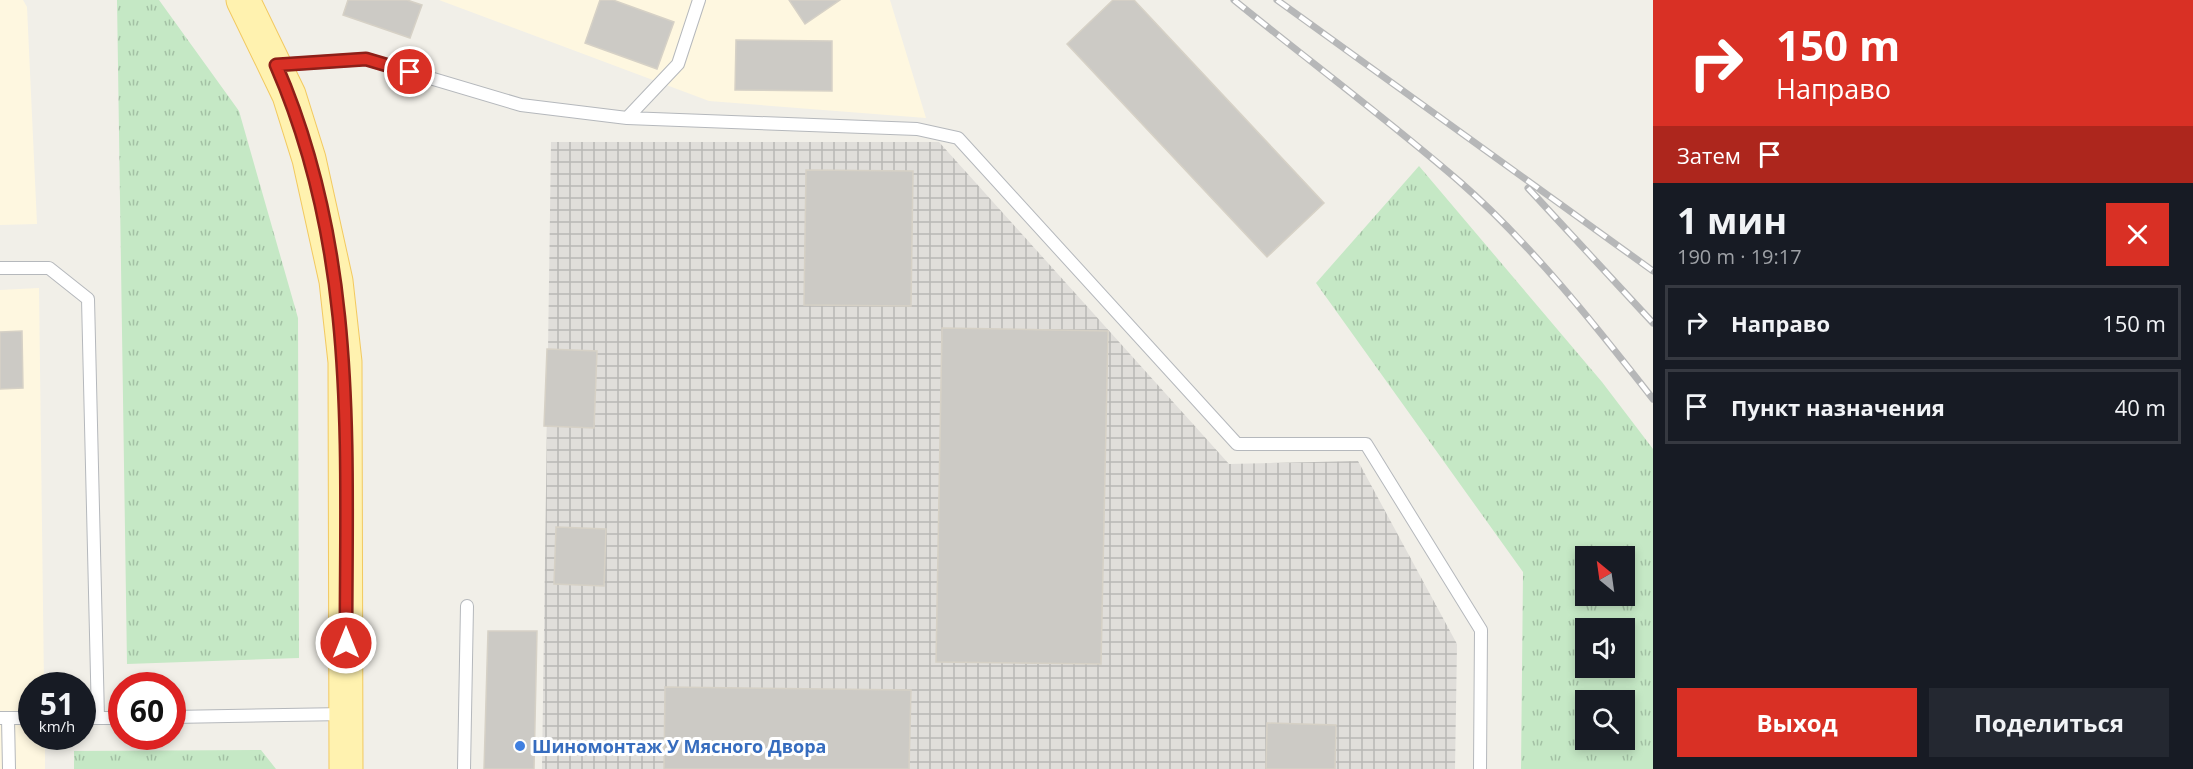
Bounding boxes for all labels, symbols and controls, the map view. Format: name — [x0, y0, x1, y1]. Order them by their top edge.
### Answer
text: 150 m — [1776, 16, 1900, 73]
icon: right — [1677, 24, 1755, 102]
pin — [384, 46, 435, 97]
icon: arrive — [393, 55, 426, 88]
text: Направо — [1776, 70, 1891, 107]
icon: arrive — [1753, 138, 1786, 171]
text: Затем — [1677, 140, 1741, 170]
text: 1 мин — [1677, 196, 1787, 245]
button: close — [2106, 203, 2169, 266]
text: 190 m · 19:17 — [1677, 243, 1802, 270]
icon: right — [1680, 306, 1713, 339]
text: Направо — [1731, 308, 1830, 338]
text: 150 m — [2102, 308, 2166, 338]
icon: arrive — [1680, 390, 1713, 423]
text: Пункт назначения — [1731, 392, 1945, 422]
text: 40 m — [2115, 392, 2166, 422]
north arrow — [1575, 546, 1635, 606]
map controls — [1575, 546, 1635, 750]
position arrow — [314, 611, 378, 675]
button: sound — [1575, 618, 1635, 678]
speed limit sign: 60 — [108, 672, 186, 750]
text: 51 — [40, 683, 74, 724]
button: Выход — [1677, 688, 1917, 757]
button: Поделиться — [1929, 688, 2169, 757]
button: search — [1575, 690, 1635, 750]
text: km/h — [39, 716, 75, 736]
place label: Шиномонтаж У Мясного Двора — [532, 734, 826, 758]
marker: Шиномонтаж У Мясного Двора — [513, 739, 527, 753]

